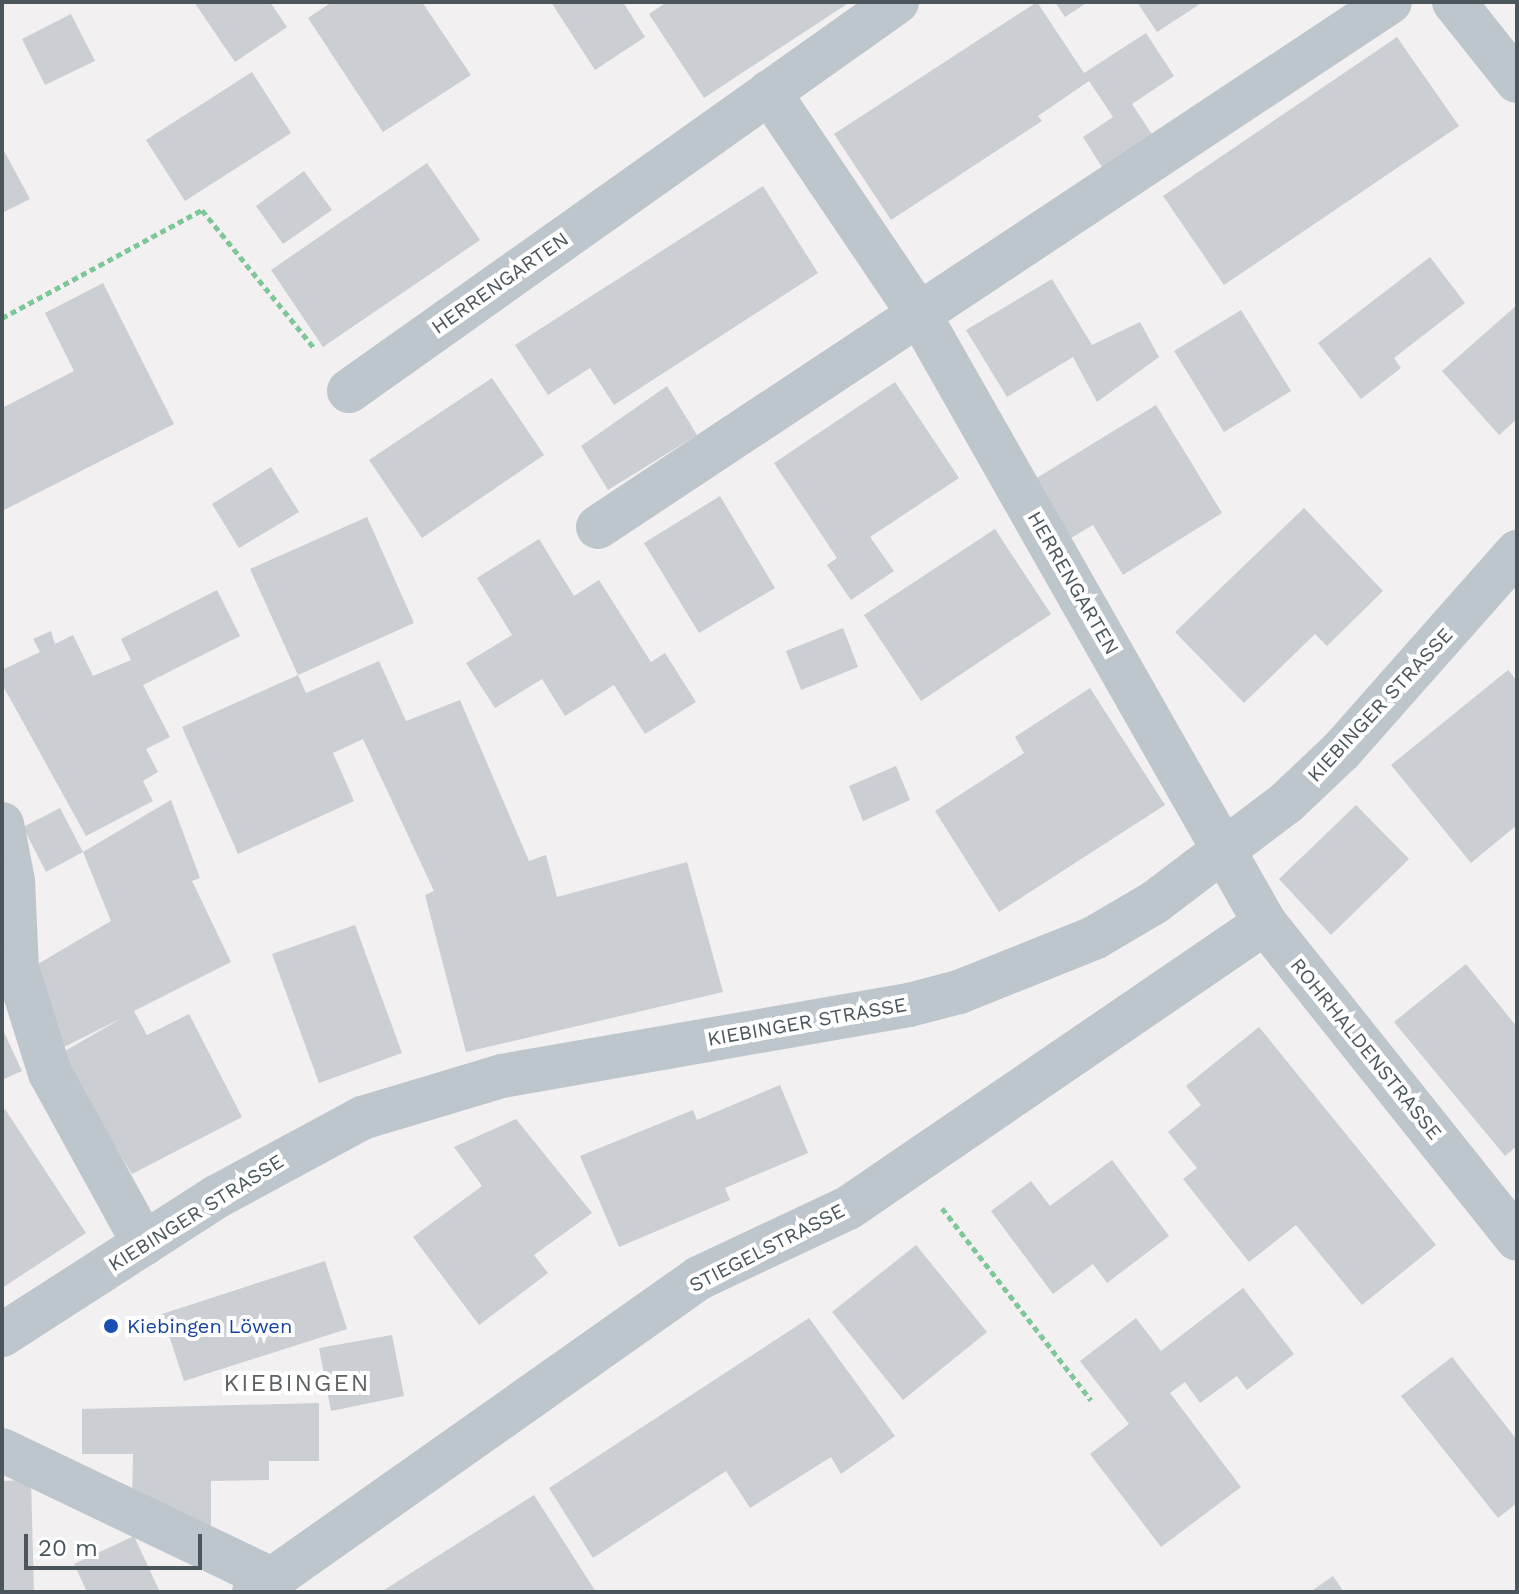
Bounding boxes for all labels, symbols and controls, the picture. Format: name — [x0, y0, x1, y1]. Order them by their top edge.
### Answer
street label: HERRENGARTEN — [427, 227, 573, 339]
street label: HERRENGARTEN — [1022, 507, 1124, 659]
street label: KIEBINGER STRASSE — [1302, 623, 1458, 787]
street label: ROHRHALDENSTRASSE — [1285, 953, 1447, 1145]
street label: KIEBINGER STRASSE — [706, 993, 908, 1051]
street label: KIEBINGER STRASSE — [104, 1149, 288, 1277]
street label: STIEGELSTRASSE — [685, 1199, 849, 1297]
place label: Kiebingen Löwen — [127, 1314, 292, 1338]
marker: Kiebingen Löwen — [102, 1317, 120, 1335]
district label: KIEBINGEN — [224, 1370, 370, 1398]
scale bar — [28, 1518, 206, 1568]
text: 20 m — [38, 1534, 98, 1562]

